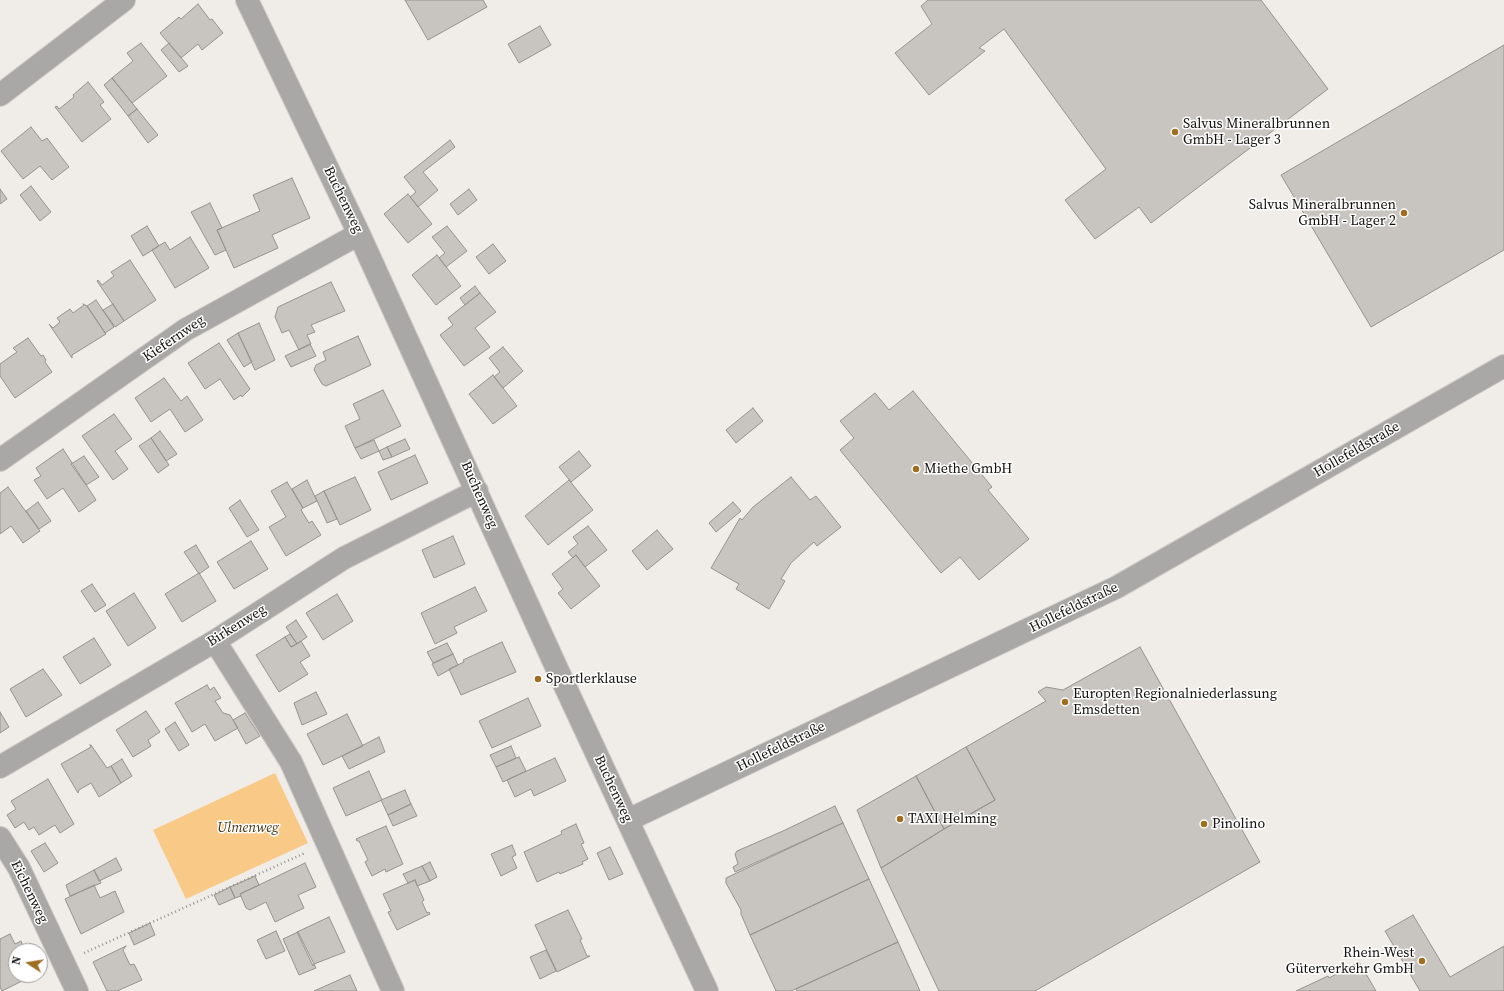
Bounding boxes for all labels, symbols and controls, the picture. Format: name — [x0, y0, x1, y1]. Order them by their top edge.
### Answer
place label: Salvus Mineralbrunnen GmbH - Lager 3 — [1183, 116, 1330, 148]
marker: Salvus Mineralbrunnen GmbH - Lager 3 — [1170, 127, 1180, 137]
street label: Buchenweg — [320, 164, 366, 236]
place label: Salvus Mineralbrunnen GmbH - Lager 2 — [1249, 197, 1396, 230]
marker: Salvus Mineralbrunnen GmbH - Lager 2 — [1399, 208, 1409, 218]
street label: Kiefernweg — [140, 312, 208, 366]
street label: Hollefeldstraße — [1311, 419, 1403, 481]
street label: Buchenweg — [457, 459, 501, 531]
place label: Miethe GmbH — [924, 461, 1012, 477]
marker: Miethe GmbH — [911, 464, 921, 474]
street label: Hollefeldstraße — [1027, 579, 1121, 637]
street label: Birkenweg — [205, 601, 269, 651]
place label: Sportlerklause — [546, 671, 637, 687]
marker: Sportlerklause — [533, 674, 543, 684]
place label: Europten Regionalniederlassung Emsdetten — [1073, 686, 1277, 718]
marker: Europten Regionalniederlassung Emsdetten — [1060, 697, 1070, 707]
street label: Hollefeldstraße — [734, 718, 828, 776]
street label: Buchenweg — [590, 753, 636, 825]
place label: TAXI Helming — [908, 811, 997, 827]
marker: TAXI Helming — [895, 814, 905, 824]
place label: Pinolino — [1212, 816, 1265, 832]
marker: Pinolino — [1199, 819, 1209, 829]
park label: Ulmenweg — [217, 820, 279, 836]
street label: Eichenweg — [7, 858, 51, 926]
north arrow — [8, 943, 48, 983]
place label: Rhein-West Güterverkehr GmbH — [1286, 945, 1414, 978]
text: N — [9, 955, 25, 966]
marker: Rhein-West Güterverkehr GmbH — [1417, 956, 1427, 966]

